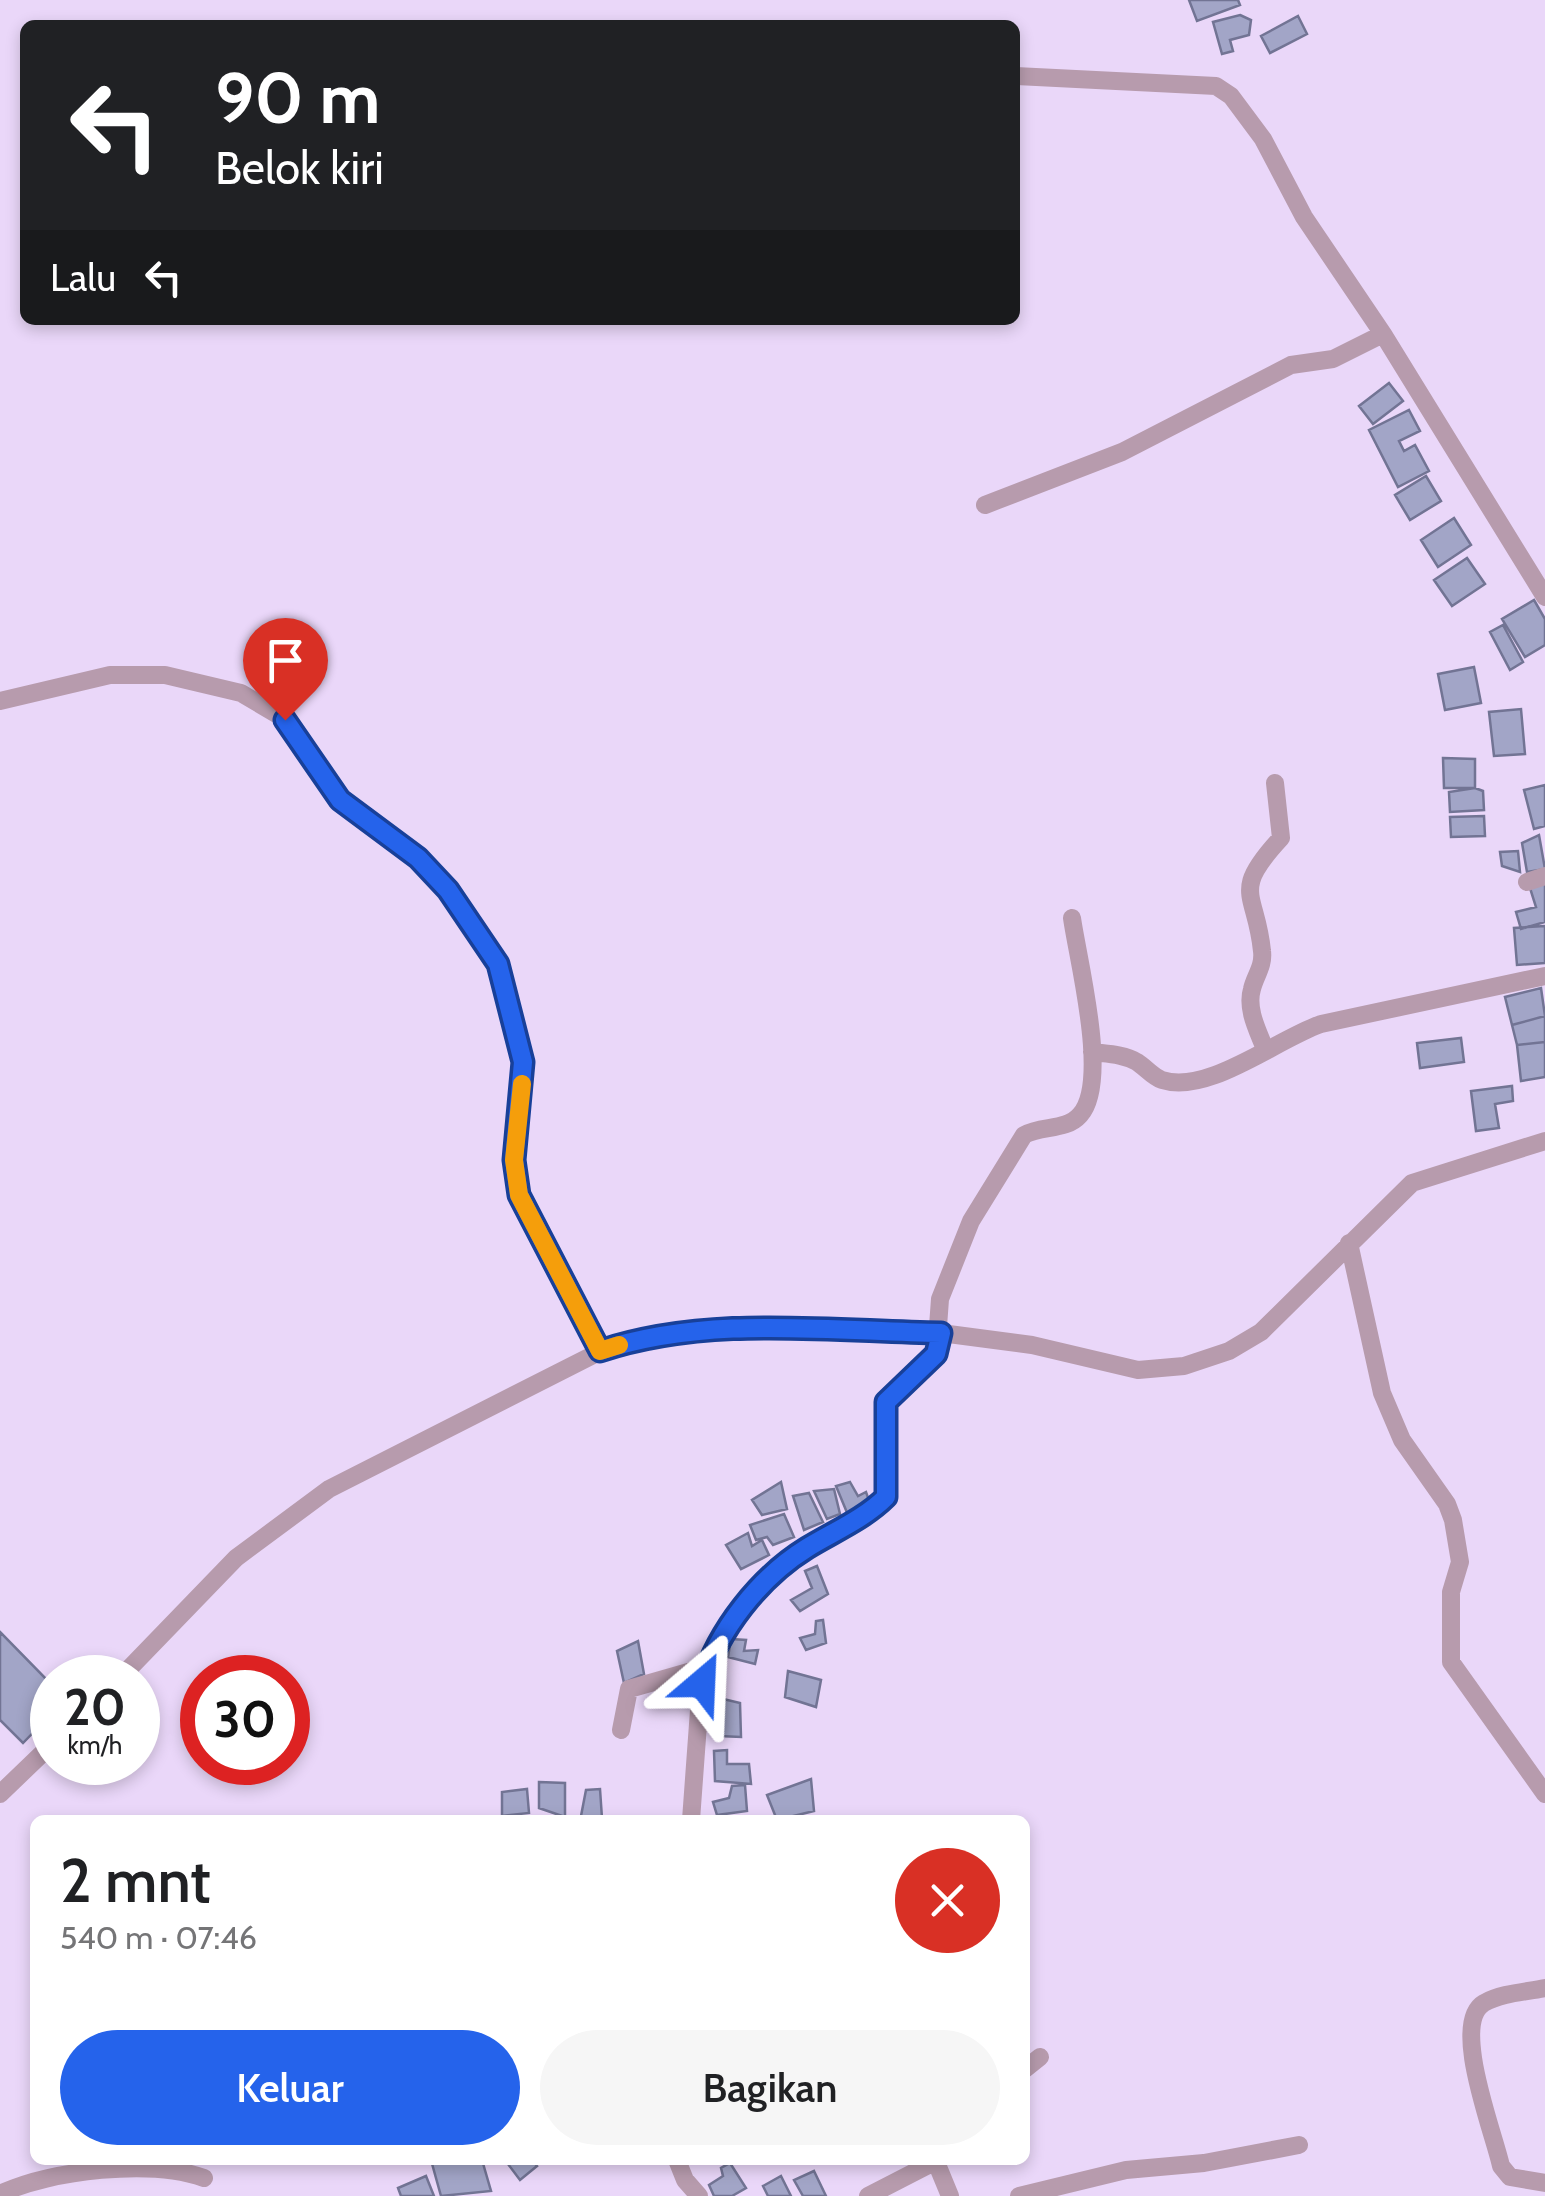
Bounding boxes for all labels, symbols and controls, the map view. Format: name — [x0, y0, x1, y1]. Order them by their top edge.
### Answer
text: 90 m — [215, 55, 380, 141]
icon: left — [50, 60, 180, 190]
text: Belok kiri — [215, 141, 384, 195]
icon: left — [136, 250, 191, 305]
text: Lalu — [50, 254, 116, 301]
pin — [243, 618, 328, 721]
icon: arrive — [258, 633, 313, 688]
position arrow — [650, 1631, 754, 1735]
speed limit sign: 30 — [180, 1655, 310, 1785]
text: 20 — [64, 1677, 126, 1738]
text: km/h — [68, 1730, 122, 1760]
text: 2 mnt — [60, 1844, 211, 1917]
button: close — [895, 1848, 1000, 1953]
text: 540 m · 07:46 — [60, 1918, 257, 1957]
button: Keluar — [60, 2030, 520, 2145]
button: Bagikan — [540, 2030, 1000, 2145]

